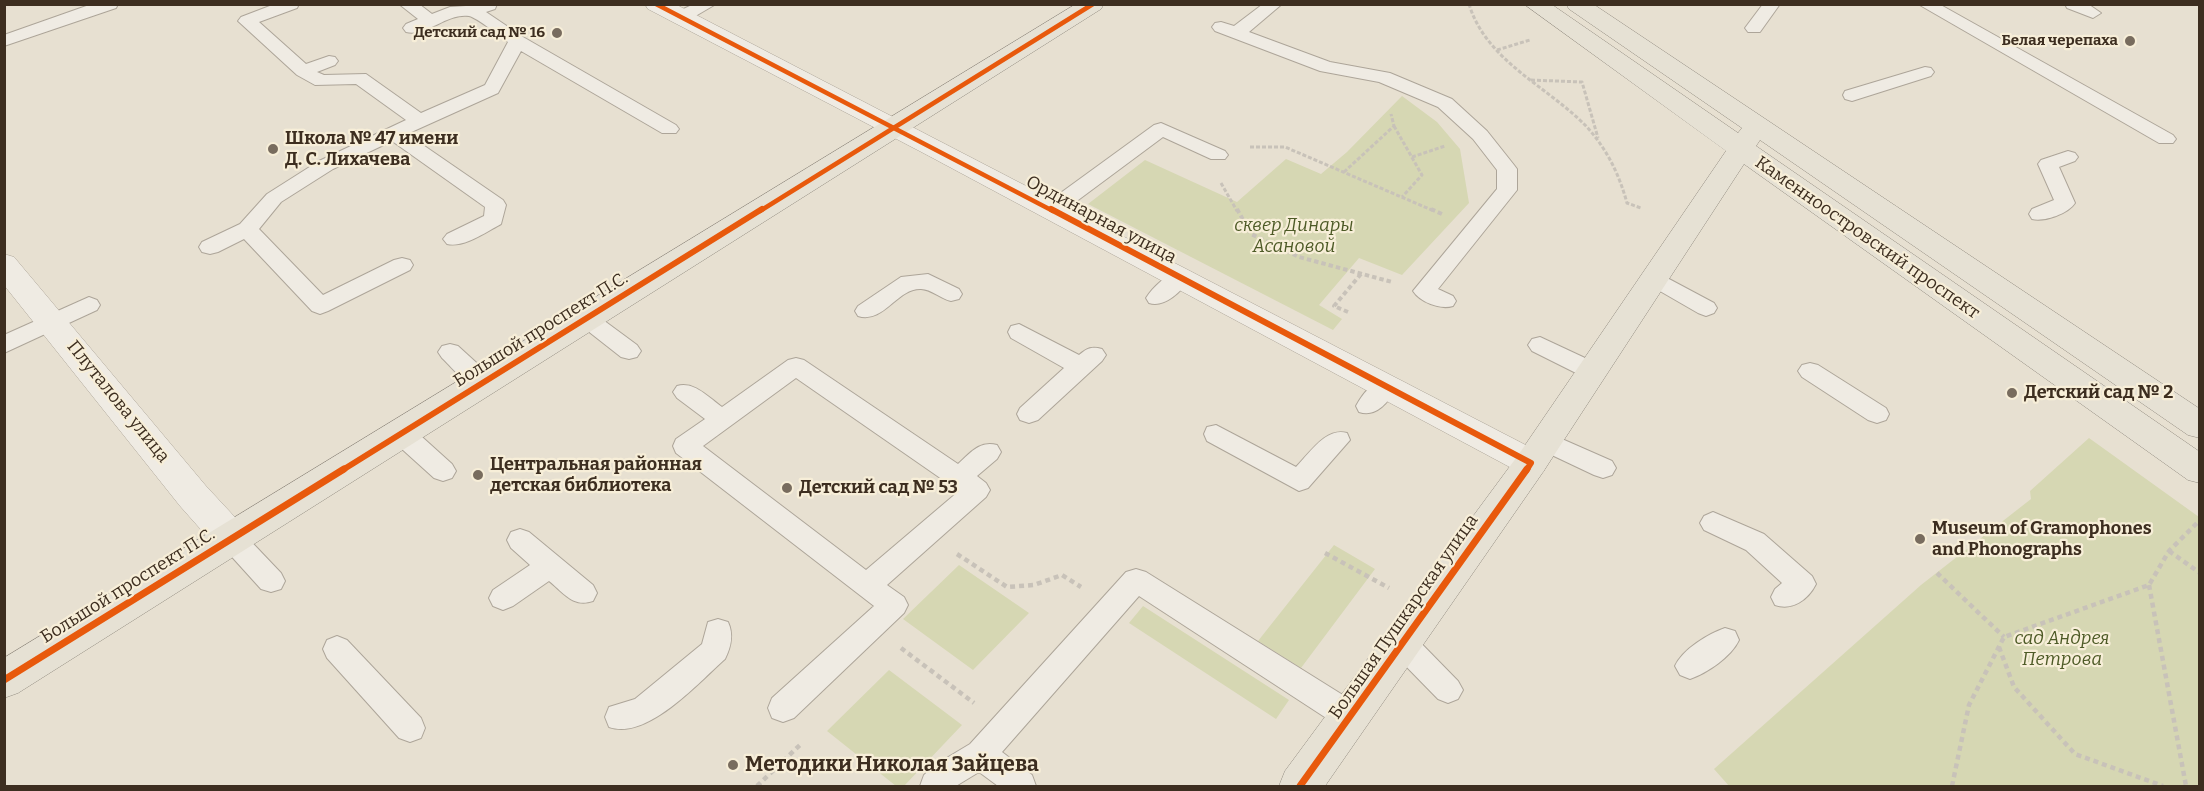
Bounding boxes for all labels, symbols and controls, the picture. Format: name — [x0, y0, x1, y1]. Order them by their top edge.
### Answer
place label: Детский сад № 16 — [414, 24, 545, 42]
marker: Детский сад № 16 — [550, 26, 564, 40]
place label: Белая черепаха — [2001, 32, 2118, 50]
marker: Белая черепаха — [2123, 34, 2137, 48]
place label: Школа № 47 имени Д. С. Лихачева — [285, 128, 458, 170]
marker: Школа № 47 имени Д. С. Лихачева — [266, 142, 280, 156]
street label: Каменноостровский проспект — [1751, 152, 1983, 324]
street label: Ординарная улица — [1022, 171, 1180, 269]
park label: сквер Динары Асановой — [1234, 215, 1354, 258]
street label: Большой проспект П.С. — [450, 267, 632, 393]
street label: Плуталова улица — [62, 337, 174, 467]
place label: Детский сад № 2 — [2024, 382, 2173, 404]
marker: Детский сад № 2 — [2005, 386, 2019, 400]
place label: Центральная районная детская библиотека — [490, 454, 702, 496]
marker: Центральная районная детская библиотека — [471, 468, 485, 482]
place label: Детский сад № 53 — [799, 477, 958, 499]
marker: Детский сад № 53 — [780, 481, 794, 495]
street label: Большая Пушкарская улица — [1325, 510, 1483, 724]
place label: Museum of Gramophones and Phonographs — [1932, 518, 2152, 560]
street label: Большой проспект П.С. — [37, 523, 219, 649]
marker: Museum of Gramophones and Phonographs — [1913, 532, 1927, 546]
park label: сад Андрея Петрова — [2014, 628, 2110, 670]
place label: Методики Николая Зайцева — [745, 752, 1039, 778]
marker: Методики Николая Зайцева — [726, 758, 740, 772]

